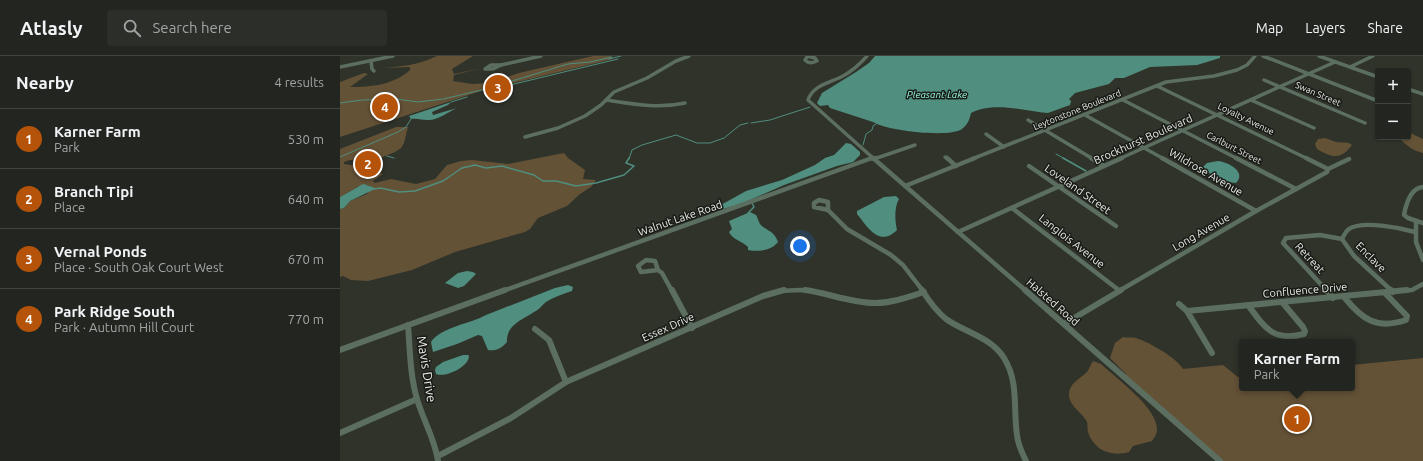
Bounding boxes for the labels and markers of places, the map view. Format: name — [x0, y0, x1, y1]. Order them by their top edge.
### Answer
pin: 3 — [485, 73, 511, 103]
pin: 4 — [372, 92, 398, 122]
pin: 2 — [355, 149, 381, 179]
pin: 1 — [1284, 404, 1310, 434]

